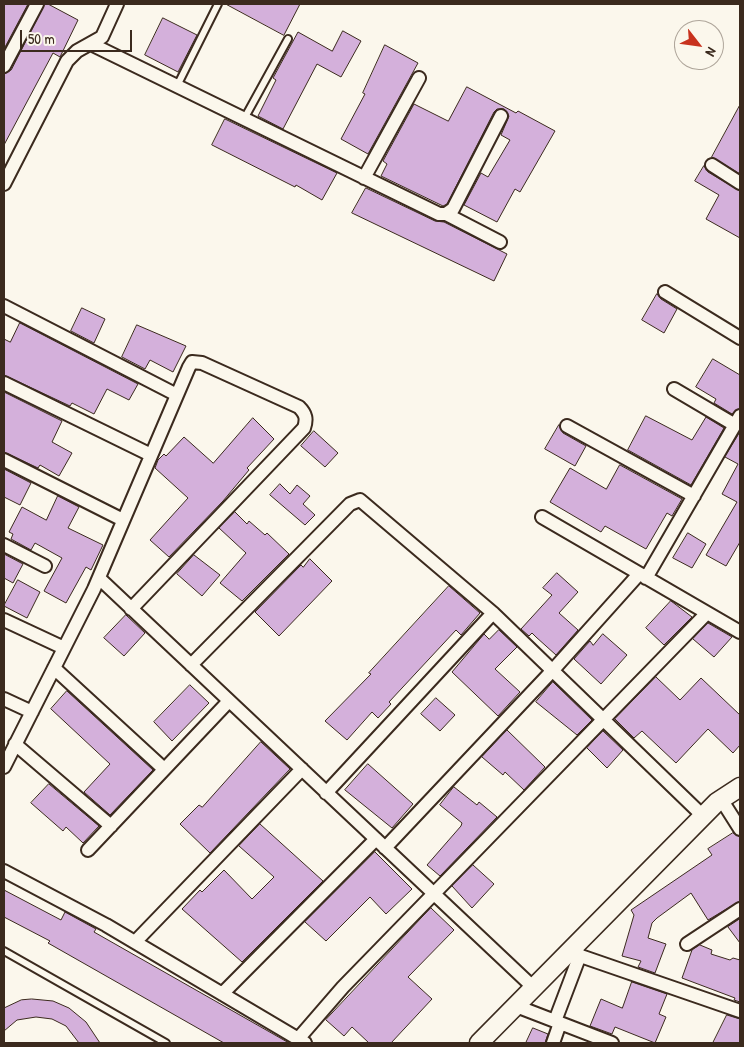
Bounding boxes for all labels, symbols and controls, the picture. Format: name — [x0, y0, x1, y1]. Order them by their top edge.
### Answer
scale bar — [22, 20, 135, 52]
north arrow — [674, 20, 724, 70]
text: 50 m — [28, 28, 55, 49]
text: N — [701, 44, 722, 60]

